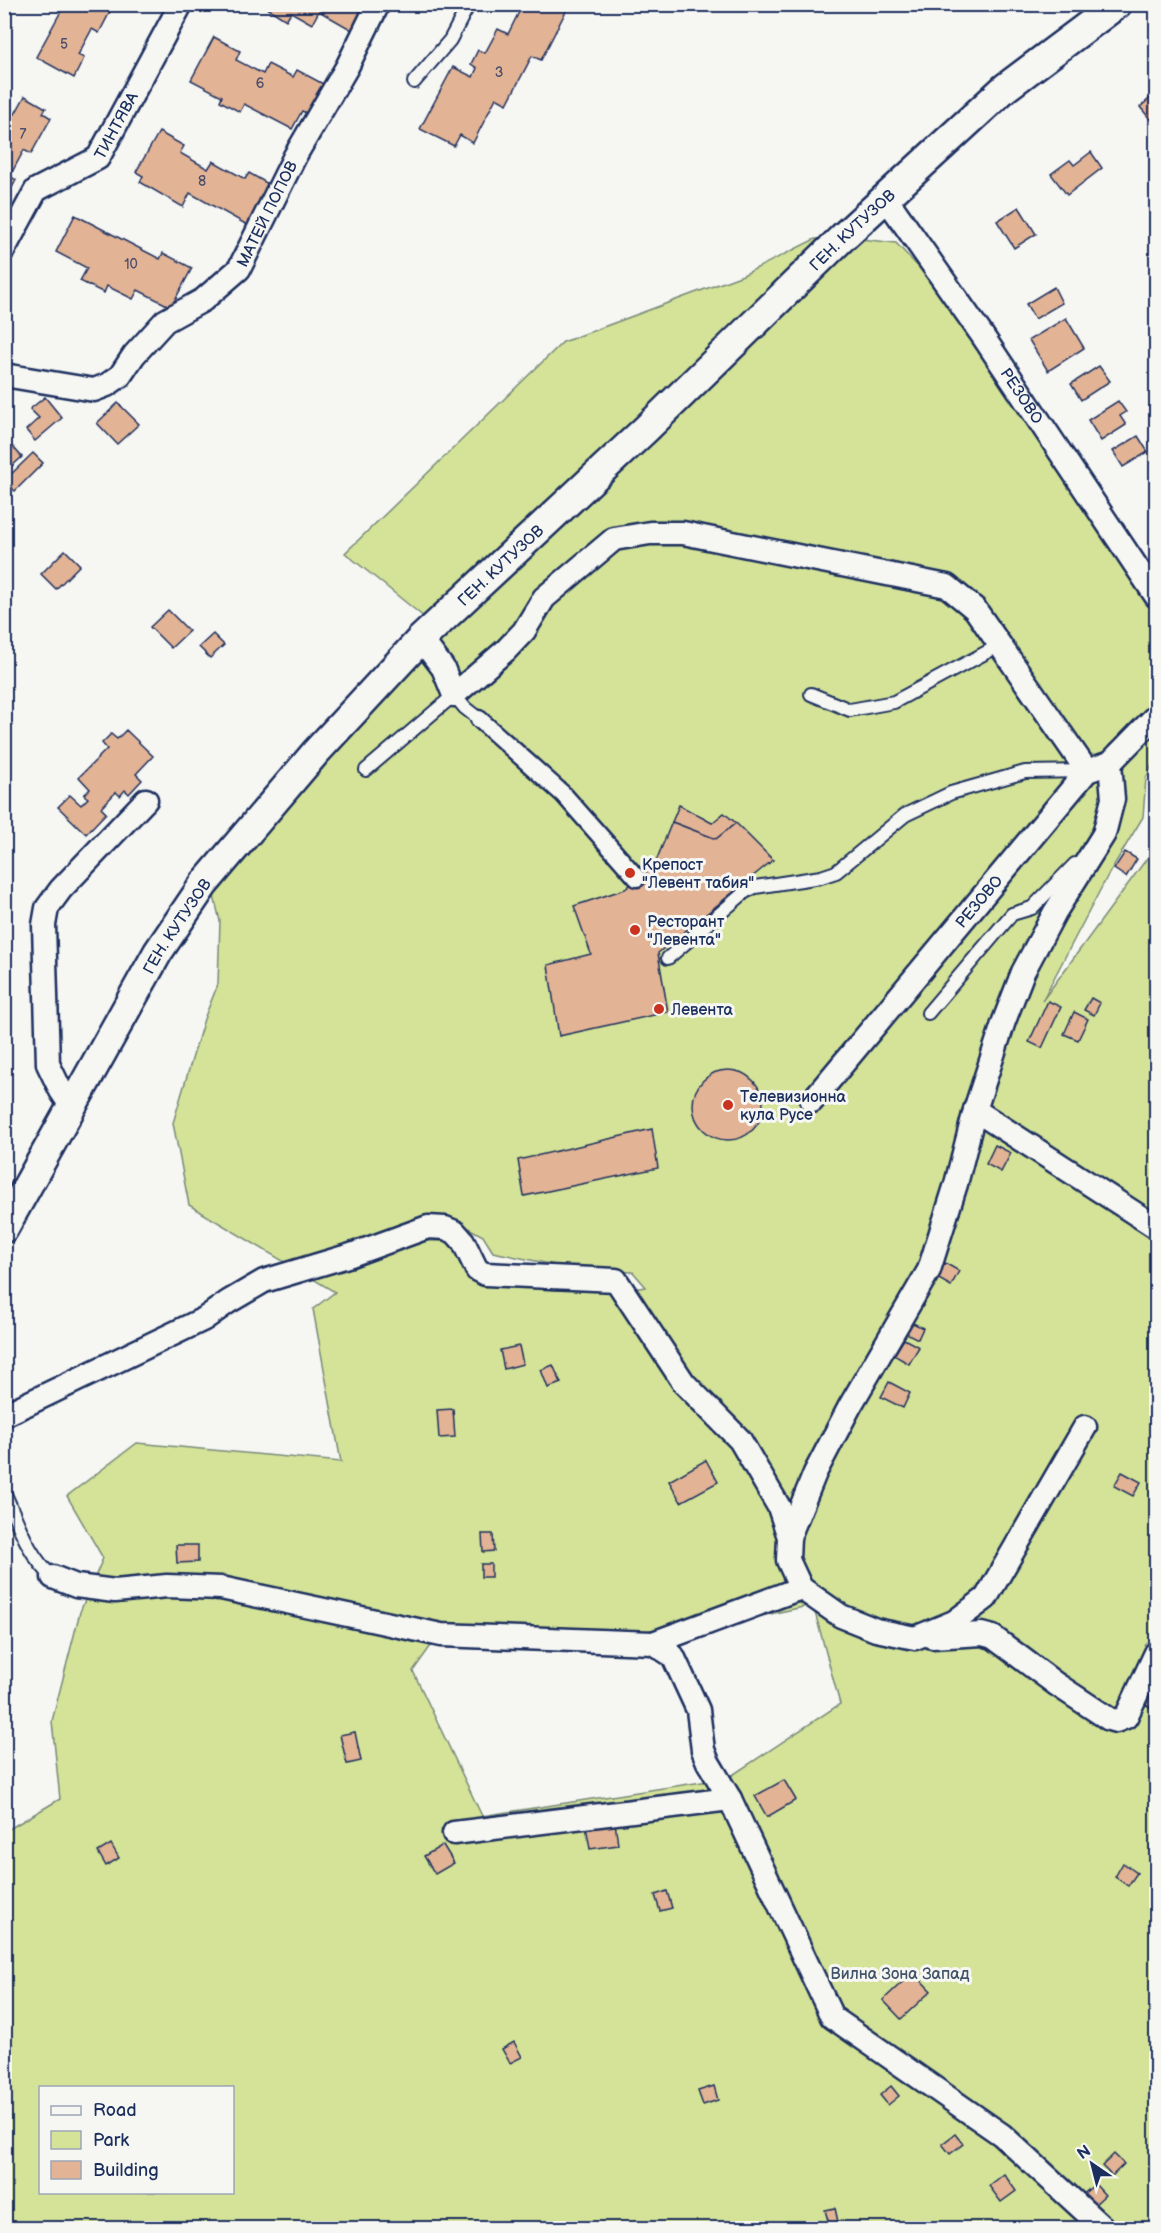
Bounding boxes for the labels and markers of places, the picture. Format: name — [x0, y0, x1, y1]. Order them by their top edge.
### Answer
place label: Крепост "Левент табия" — [642, 856, 754, 893]
marker: Крепост "Левент табия" — [623, 866, 637, 880]
place label: Ресторант "Левента" — [647, 913, 725, 950]
marker: Ресторант "Левента" — [628, 923, 642, 937]
place label: Левента — [670, 1001, 734, 1020]
marker: Левента — [652, 1002, 666, 1016]
place label: Телевизионна кула Русе — [740, 1088, 847, 1125]
marker: Телевизионна кула Русе — [721, 1098, 735, 1112]

